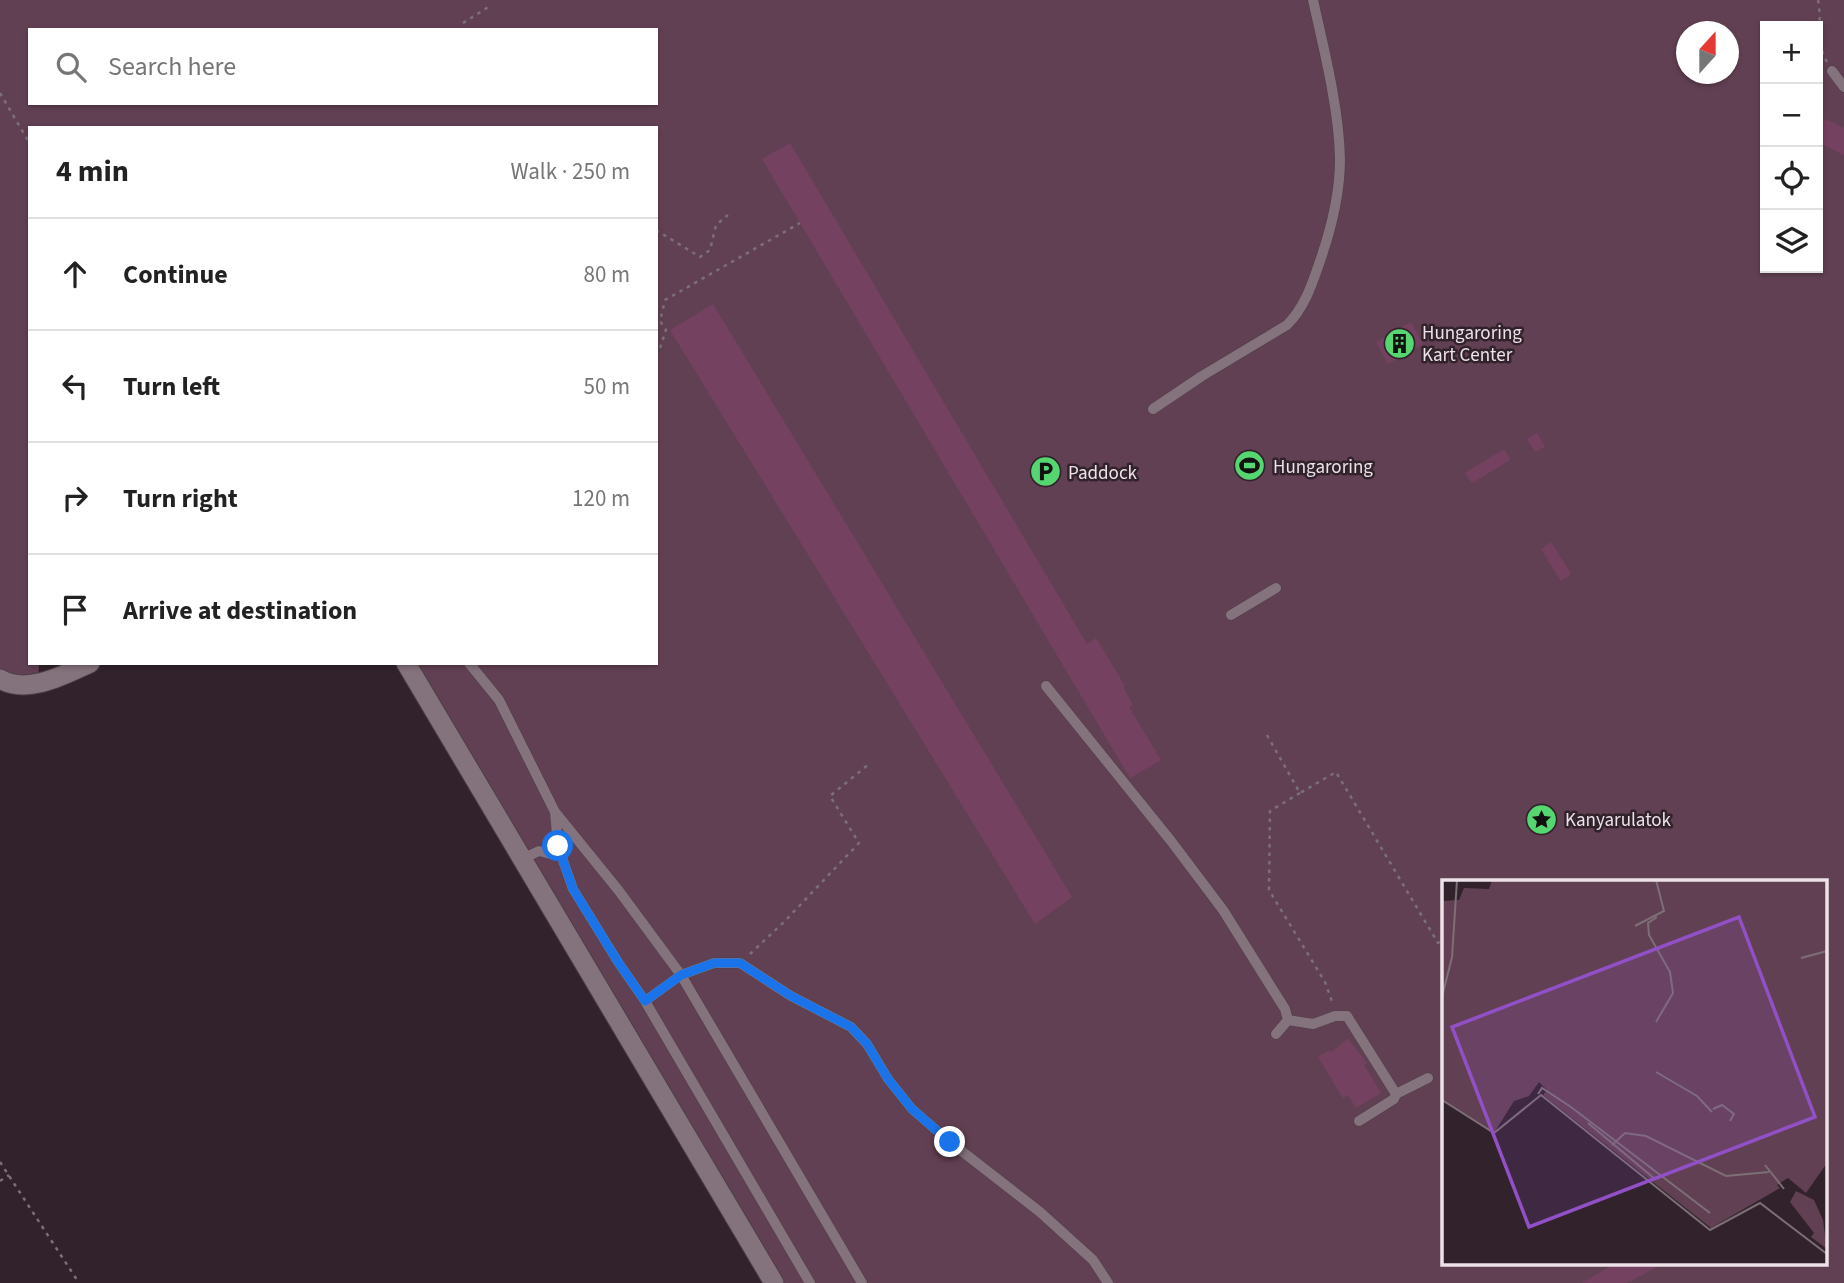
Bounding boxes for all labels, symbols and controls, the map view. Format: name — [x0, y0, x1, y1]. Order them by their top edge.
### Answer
north arrow — [1676, 21, 1739, 84]
map controls — [1760, 21, 1823, 273]
button: + — [1760, 21, 1823, 84]
search box — [28, 28, 658, 105]
icon: search — [52, 48, 90, 86]
text: Search here — [108, 48, 236, 85]
button: − — [1760, 84, 1823, 147]
button: locate — [1760, 147, 1823, 210]
text: 4 min — [56, 150, 129, 193]
text: Walk · 250 m — [511, 155, 630, 188]
button: layers — [1760, 210, 1823, 273]
icon: ahead — [56, 255, 94, 293]
text: Continue — [123, 256, 228, 293]
text: 80 m — [583, 258, 630, 291]
place label: Hungaroring Kart Center — [1422, 320, 1522, 369]
building icon: Hungaroring Kart Center — [1382, 326, 1416, 360]
icon: left — [56, 367, 94, 405]
text: Turn left — [123, 368, 220, 405]
text: 50 m — [583, 370, 630, 403]
sports icon: Hungaroring — [1233, 449, 1267, 483]
place label: Hungaroring — [1273, 454, 1373, 481]
parking icon: Paddock — [1028, 455, 1062, 489]
place label: Paddock — [1068, 460, 1138, 487]
icon: right — [56, 479, 94, 517]
text: Turn right — [123, 480, 238, 517]
text: 120 m — [572, 482, 630, 515]
icon: arrive — [56, 591, 94, 629]
text: Arrive at destination — [123, 592, 357, 629]
place icon: Kanyarulatok — [1525, 802, 1559, 836]
place label: Kanyarulatok — [1565, 807, 1672, 834]
route start — [542, 830, 573, 861]
inset map — [1442, 880, 1826, 1266]
route end — [934, 1126, 965, 1157]

